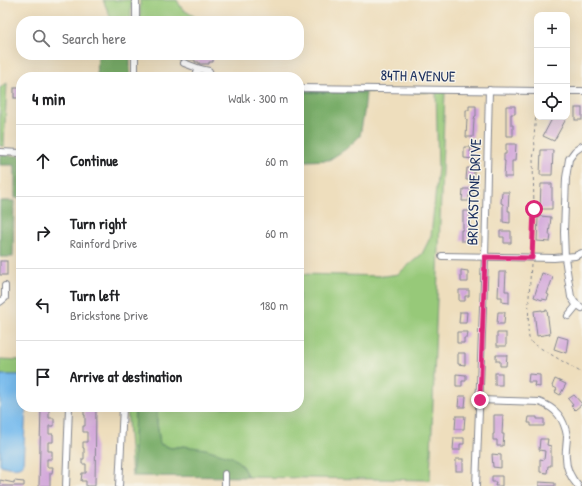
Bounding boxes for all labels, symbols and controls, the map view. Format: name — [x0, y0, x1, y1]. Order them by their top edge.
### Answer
map controls — [534, 12, 570, 120]
button: + — [534, 12, 570, 48]
search box — [16, 16, 304, 60]
icon: search — [30, 27, 52, 49]
text: Search here — [62, 28, 126, 49]
button: − — [534, 48, 570, 84]
street label: 84TH AVENUE — [380, 64, 456, 87]
button: locate — [534, 84, 570, 120]
text: 4 min — [32, 87, 65, 110]
text: Walk · 300 m — [228, 89, 288, 107]
street label: BRICKSTONE DRIVE — [461, 138, 486, 246]
icon: ahead — [32, 150, 54, 172]
text: Continue — [70, 150, 118, 171]
text: 60 m — [265, 152, 288, 170]
route start — [525, 200, 543, 218]
text: Turn right — [70, 213, 126, 234]
icon: right — [32, 222, 54, 244]
text: 60 m — [265, 224, 288, 242]
text: Rainford Drive — [70, 234, 137, 252]
text: Turn left — [70, 285, 120, 306]
icon: left — [32, 294, 54, 316]
text: 180 m — [260, 296, 288, 314]
text: Brickstone Drive — [70, 306, 148, 324]
icon: arrive — [32, 366, 54, 388]
text: Arrive at destination — [70, 366, 182, 387]
route end — [471, 391, 489, 409]

